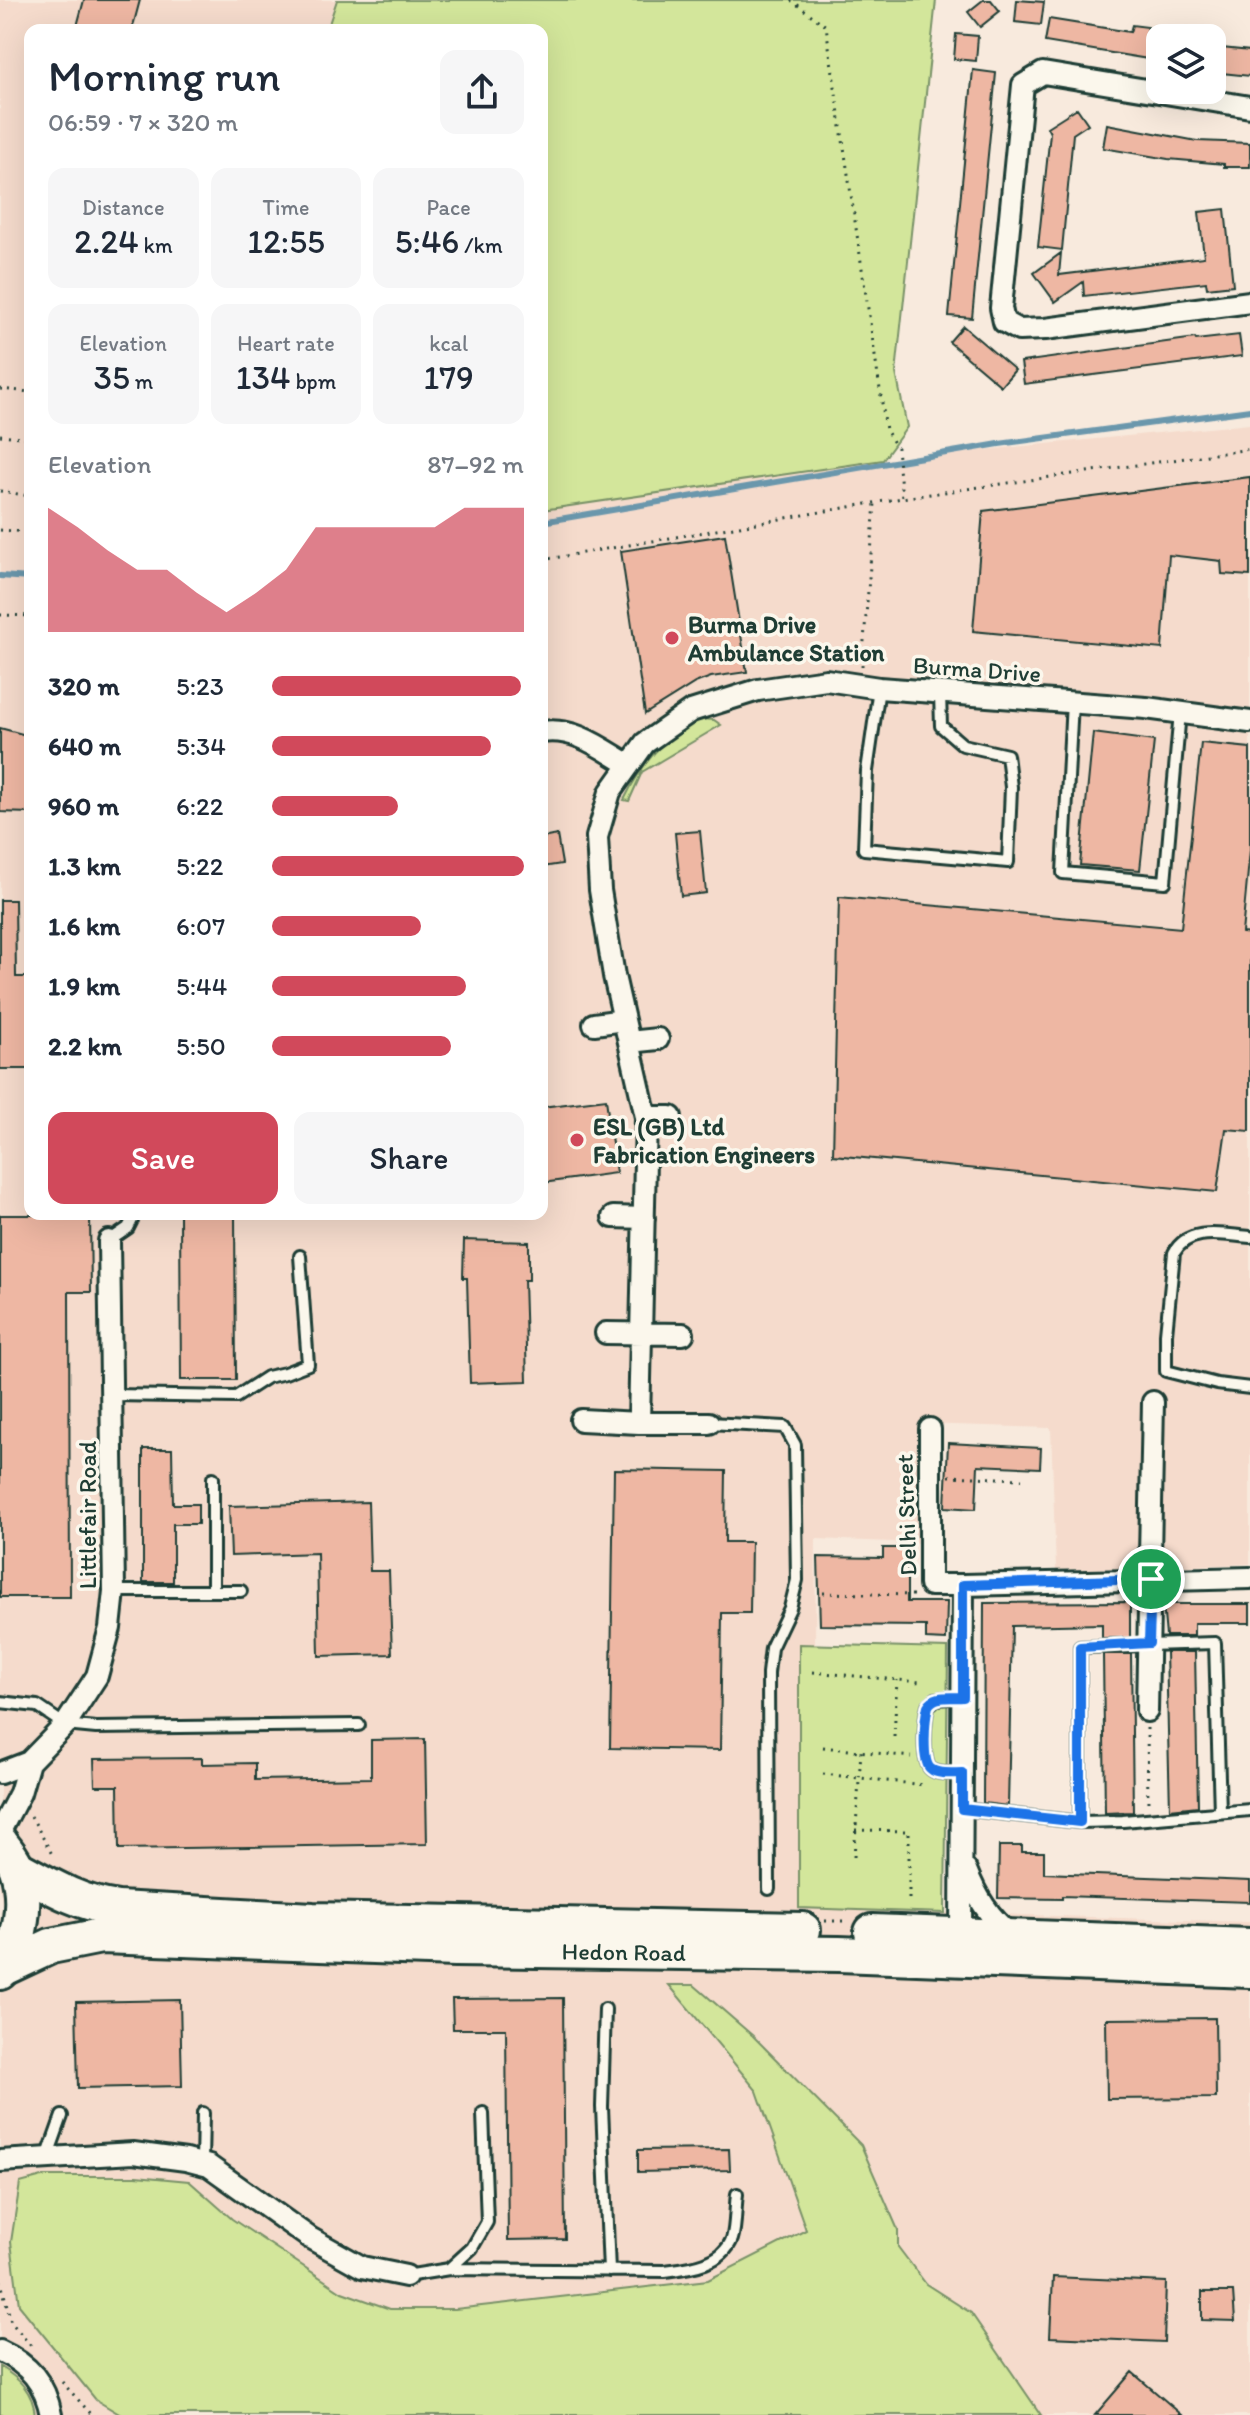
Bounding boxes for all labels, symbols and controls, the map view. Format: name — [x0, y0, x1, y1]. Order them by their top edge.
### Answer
map controls — [1146, 24, 1226, 104]
button: layers — [1146, 24, 1226, 104]
text: Morning run — [48, 49, 281, 102]
button: share — [440, 50, 524, 134]
text: 06:59 · 7 × 320 m — [48, 106, 238, 138]
text: Distance — [82, 194, 165, 221]
text: Time — [263, 194, 309, 221]
text: Pace — [427, 194, 471, 221]
text: 2.24 — [74, 221, 139, 262]
text: 12:55 — [247, 221, 325, 262]
text: 5:46 — [395, 221, 459, 262]
text: km — [139, 232, 173, 259]
text: /km — [459, 232, 503, 259]
text: Elevation — [80, 330, 167, 357]
text: Heart rate — [237, 330, 335, 357]
text: kcal — [429, 330, 468, 357]
text: 35 — [93, 357, 130, 398]
text: 134 — [236, 357, 290, 398]
text: 179 — [423, 357, 474, 398]
text: m — [130, 368, 153, 395]
text: bpm — [290, 368, 336, 395]
text: Elevation — [48, 448, 151, 480]
text: 87–92 m — [427, 448, 524, 480]
place label: Burma Drive Ambulance Station — [687, 610, 885, 667]
marker: Burma Drive Ambulance Station — [663, 629, 681, 647]
street label: Burma Drive — [912, 650, 1042, 688]
text: 320 m — [48, 670, 120, 702]
text: 5:23 — [176, 670, 224, 702]
text: 640 m — [48, 730, 121, 762]
text: 5:34 — [176, 730, 226, 762]
text: 960 m — [48, 790, 119, 822]
text: 6:22 — [176, 790, 223, 822]
text: 1.3 km — [48, 850, 121, 882]
text: 5:22 — [176, 850, 223, 882]
text: 1.6 km — [48, 910, 120, 942]
text: 6:07 — [176, 910, 225, 942]
text: 1.9 km — [48, 970, 120, 1002]
text: 5:44 — [176, 970, 227, 1002]
text: 2.2 km — [48, 1030, 122, 1062]
text: 5:50 — [176, 1030, 226, 1062]
button: Save — [48, 1112, 278, 1204]
button: Share — [294, 1112, 524, 1204]
place label: ESL (GB) Ltd Fabrication Engineers — [593, 1112, 815, 1170]
marker: ESL (GB) Ltd Fabrication Engineers — [568, 1131, 586, 1149]
street label: Littlefair Road — [73, 1441, 102, 1589]
street label: Delhi Street — [889, 1454, 923, 1576]
pin — [1117, 1545, 1185, 1613]
icon: arrive — [1129, 1557, 1173, 1601]
street label: Hedon Road — [561, 1936, 686, 1967]

